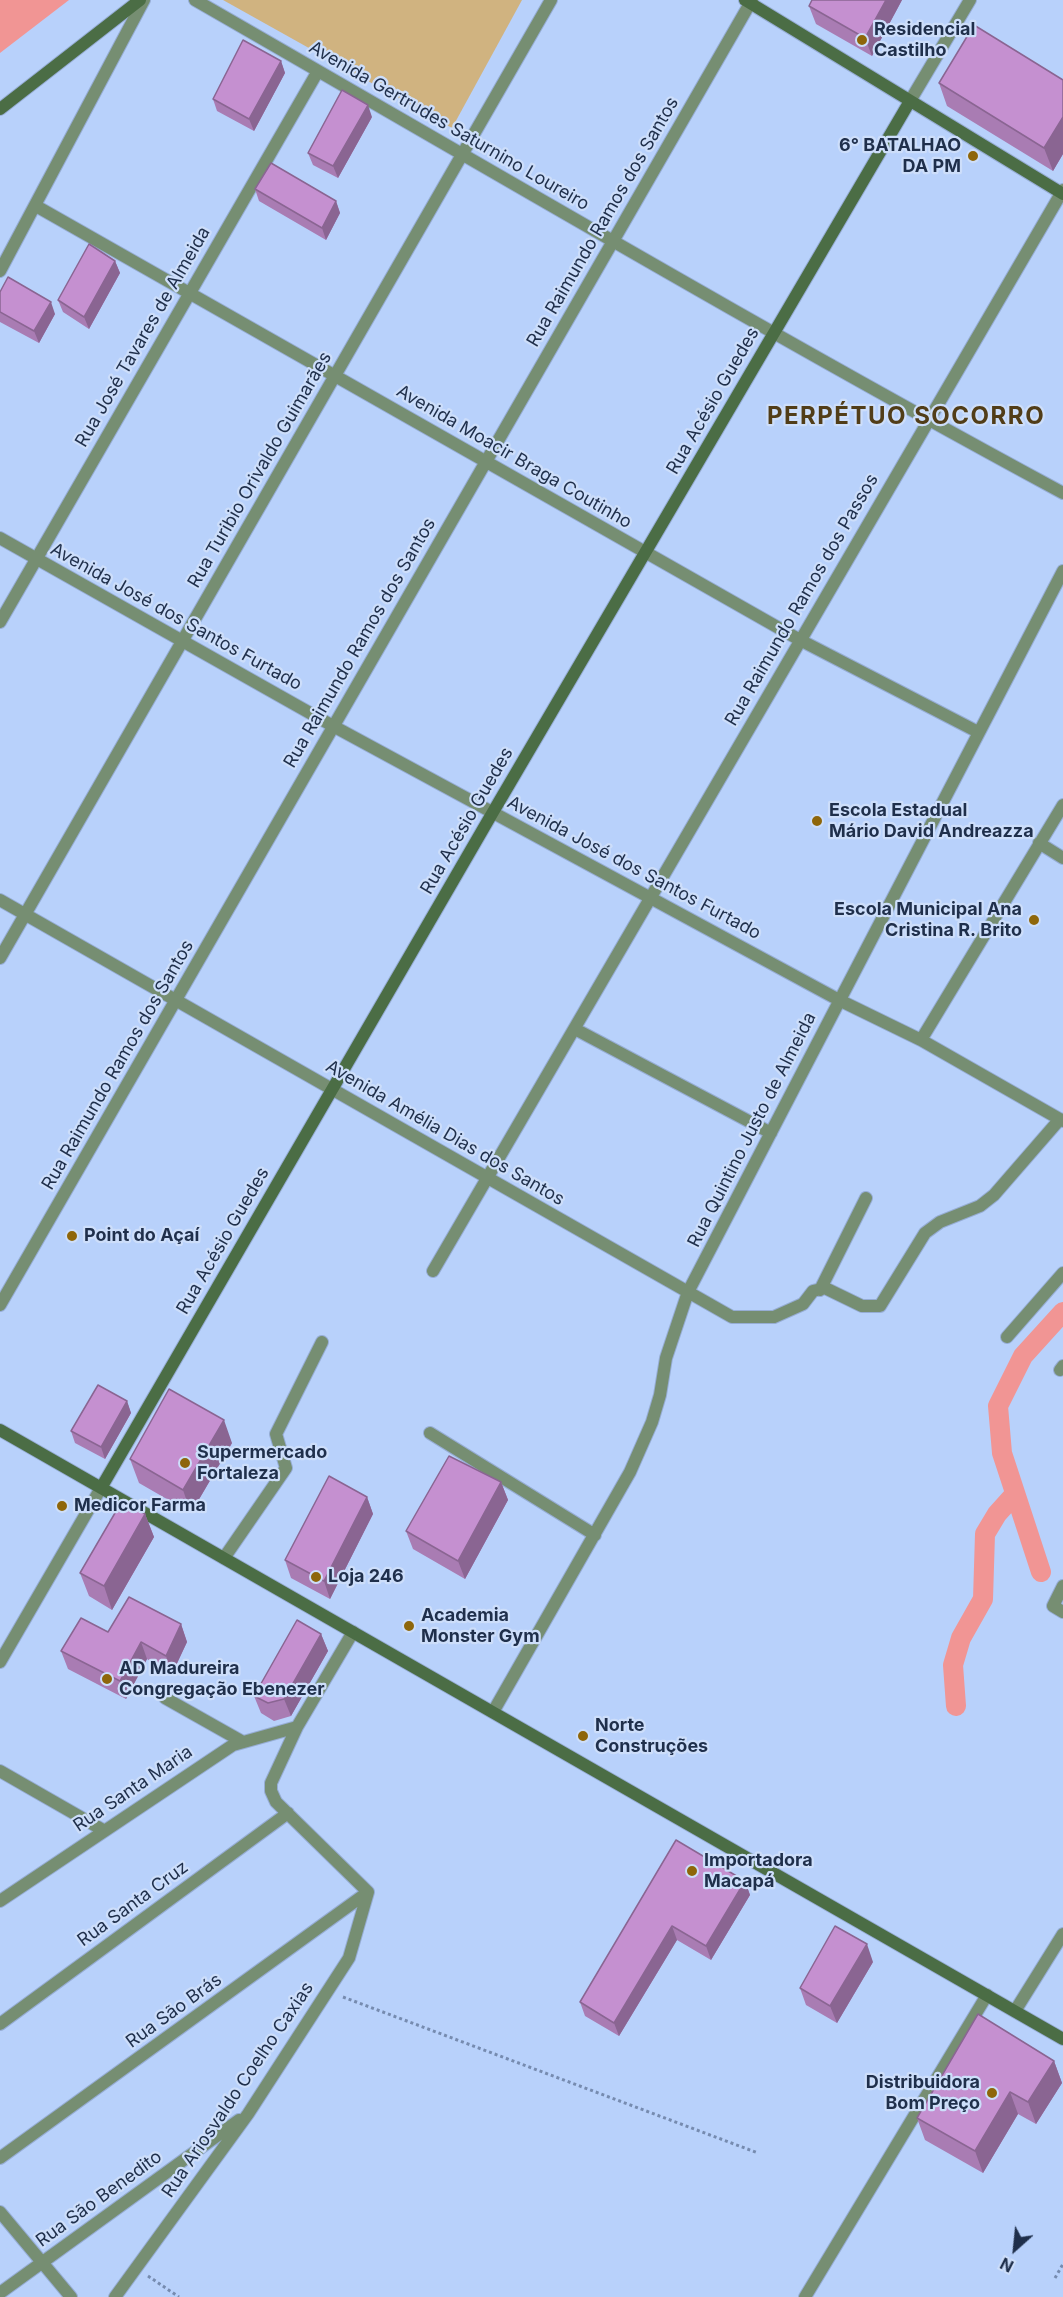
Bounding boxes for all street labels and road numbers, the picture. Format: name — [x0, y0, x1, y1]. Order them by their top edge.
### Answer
street label: Avenida Gertrudes Saturnino Loureiro — [305, 37, 593, 215]
street label: Rua Raimundo Ramos dos Santos — [522, 93, 684, 351]
street label: Rua José Tavares de Almeida — [71, 223, 215, 451]
street label: Rua Acésio Guedes — [662, 324, 764, 478]
street label: Rua Turibio Orivaldo Guimarães — [183, 348, 337, 592]
street label: Avenida Moacir Braga Coutinho — [392, 381, 636, 533]
street label: Rua Raimundo Ramos dos Passos — [721, 470, 883, 730]
street label: Rua Raimundo Ramos dos Santos — [279, 514, 441, 772]
street label: Avenida José dos Santos Furtado — [47, 539, 305, 695]
street label: Rua Acésio Guedes — [416, 744, 518, 898]
street label: Avenida José dos Santos Furtado — [503, 792, 765, 944]
street label: Rua Raimundo Ramos dos Santos — [37, 936, 199, 1194]
street label: Rua Quintino Justo de Almeida — [683, 1009, 821, 1251]
street label: Avenida Amélia Dias dos Santos — [322, 1056, 568, 1210]
street label: Rua Acésio Guedes — [172, 1164, 274, 1318]
street label: Rua Santa Maria — [69, 1741, 197, 1837]
street label: Rua Santa Cruz — [74, 1857, 192, 1951]
street label: Rua São Brás — [122, 1969, 226, 2053]
street label: Rua Ariosvaldo Coelho Caxias — [158, 1978, 318, 2202]
street label: Rua São Benedito — [32, 2146, 166, 2252]

